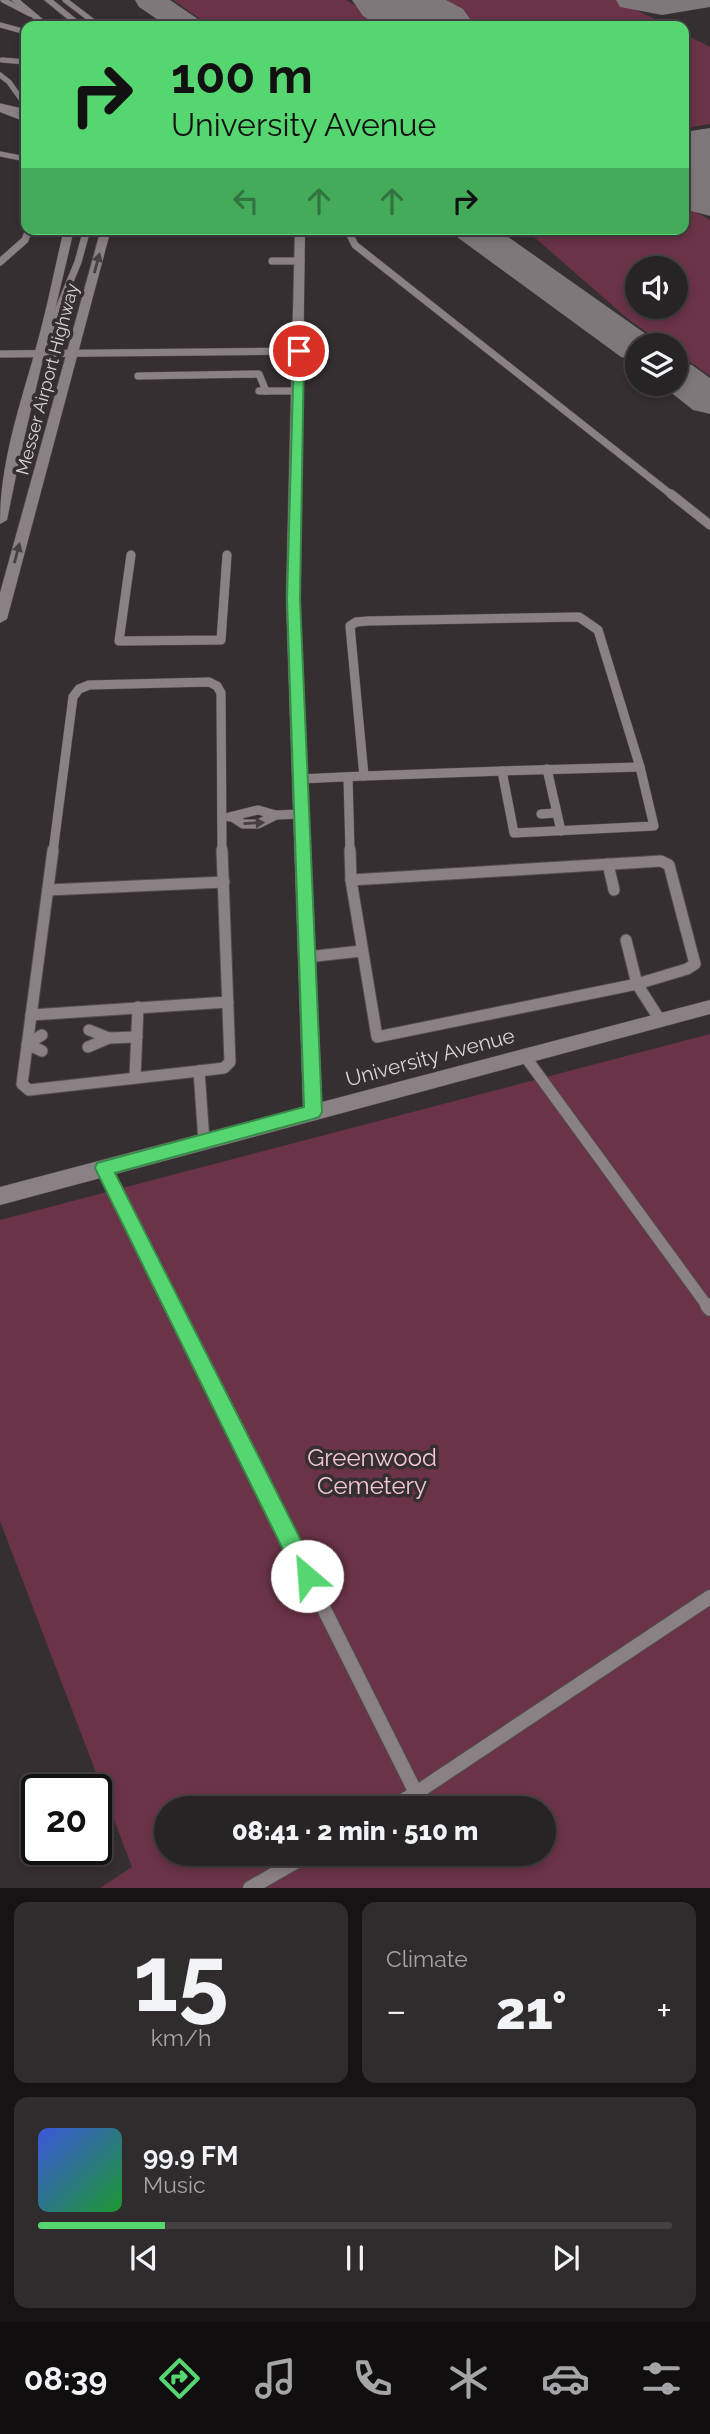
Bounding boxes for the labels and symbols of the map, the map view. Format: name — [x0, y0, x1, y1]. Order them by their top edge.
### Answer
one-way arrow — [92, 252, 103, 274]
street label: Messer Airport Highway — [11, 281, 83, 477]
pin — [269, 321, 329, 381]
one-way arrow — [13, 543, 23, 564]
one-way arrow — [243, 817, 265, 828]
street label: University Avenue — [343, 1022, 517, 1092]
park label: Greenwood Cemetery — [307, 1443, 437, 1500]
position arrow — [270, 1539, 344, 1613]
speed limit sign: 20 — [21, 1774, 112, 1865]

